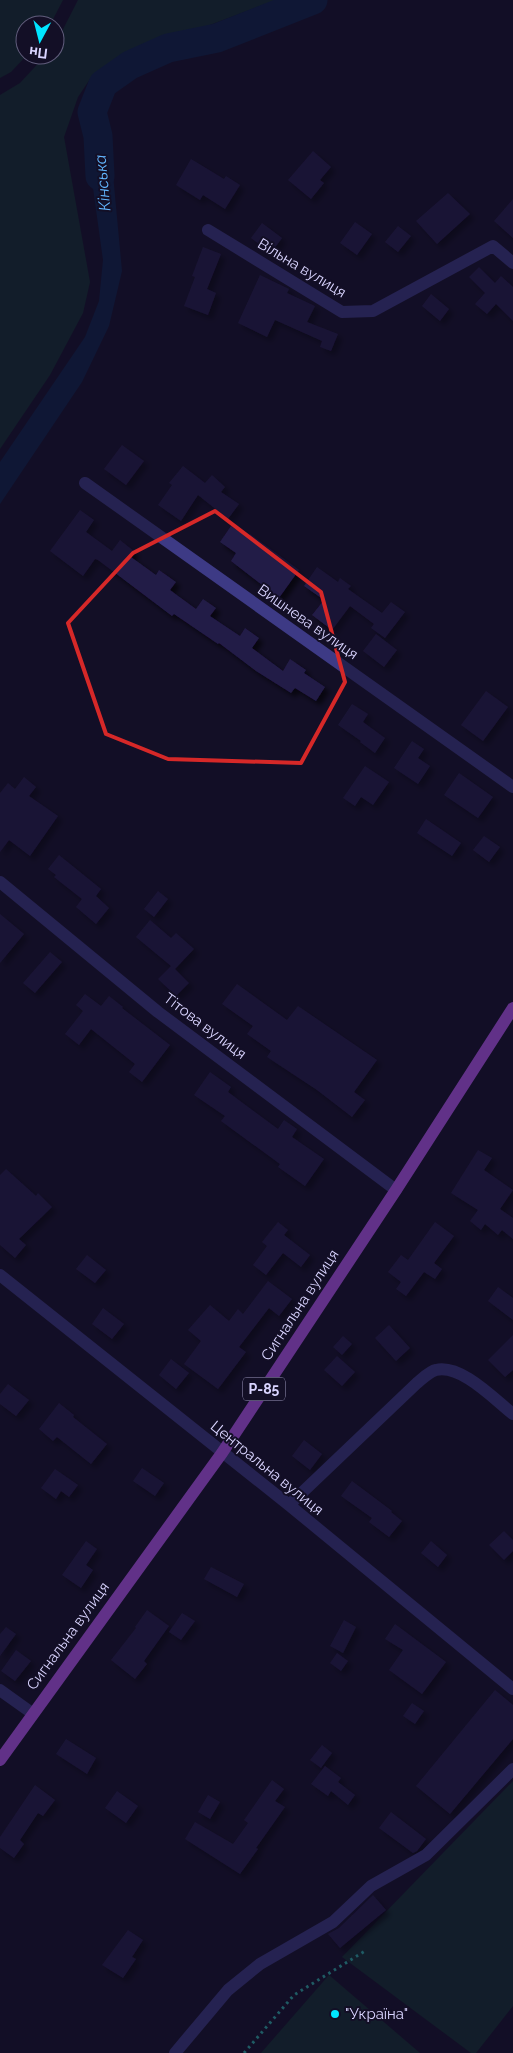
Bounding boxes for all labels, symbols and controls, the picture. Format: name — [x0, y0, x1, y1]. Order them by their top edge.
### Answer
north arrow — [15, 15, 65, 65]
text: Пн — [28, 44, 49, 62]
water label: Кінська — [91, 154, 114, 212]
street label: Вільна вулиця — [255, 235, 349, 301]
street label: Вишнева вулиця — [254, 581, 362, 663]
street label: Тітова вулиця — [160, 989, 250, 1063]
street label: Сигнальна вулиця — [257, 1246, 343, 1364]
road number: Р-85 — [243, 1378, 285, 1400]
street label: Центральна вулиця — [207, 1417, 327, 1519]
street label: Сигнальна вулиця — [23, 1579, 113, 1693]
place label: "Україна" — [345, 2005, 408, 2023]
marker: "Україна" — [329, 2008, 341, 2020]

